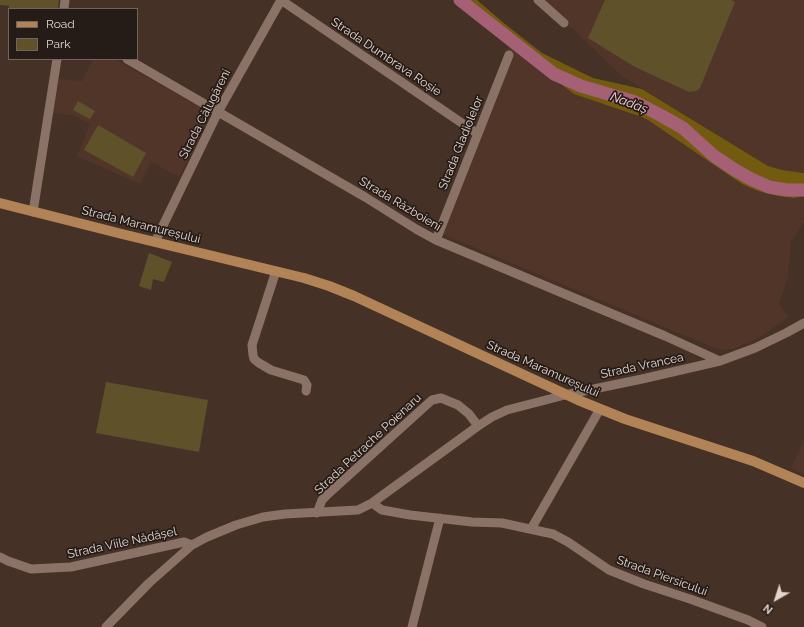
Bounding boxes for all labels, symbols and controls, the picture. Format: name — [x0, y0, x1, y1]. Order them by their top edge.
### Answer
legend — [8, 8, 138, 60]
street label: Strada Dumbrava Roșie — [328, 15, 444, 99]
text: Road — [46, 17, 75, 31]
text: Park — [46, 37, 71, 51]
street label: Strada Călugăreni — [176, 67, 234, 161]
water label: Nadăș — [608, 89, 650, 117]
street label: Strada Gladiolelor — [436, 94, 486, 192]
street label: Strada Războieni — [356, 174, 444, 234]
street label: Strada Maramureșului — [80, 203, 202, 247]
street label: Strada Maramureșului — [484, 338, 602, 400]
street label: Strada Vrancea — [599, 350, 685, 382]
street label: Strada Petrache Poienaru — [312, 391, 424, 497]
street label: Strada Viile Nădășel — [66, 524, 178, 562]
street label: Strada Piersicului — [615, 553, 709, 599]
north arrow — [756, 579, 796, 619]
text: N — [761, 601, 775, 616]

